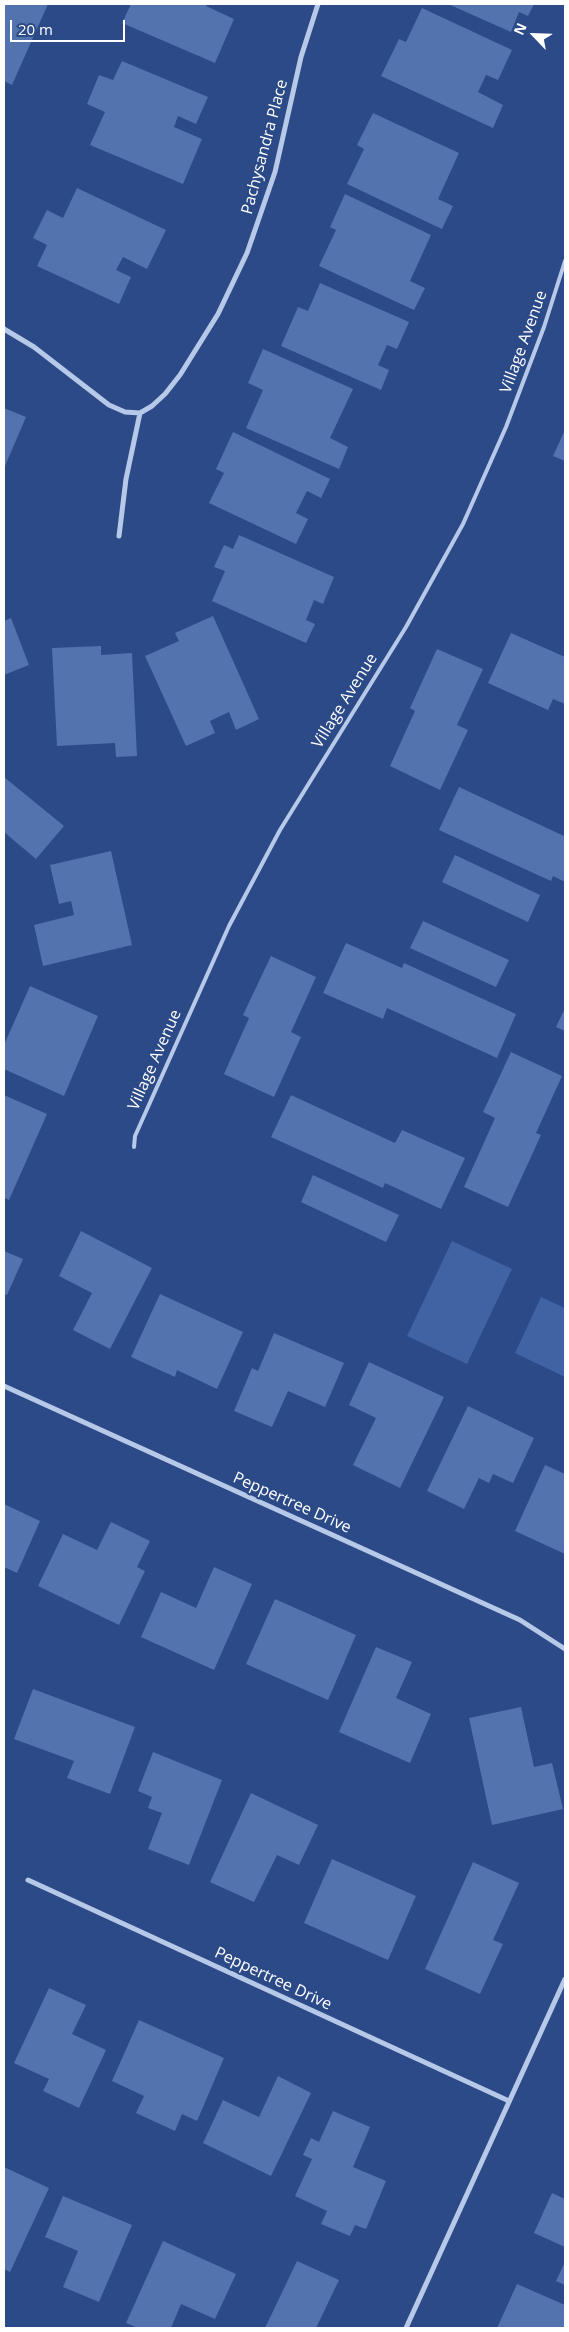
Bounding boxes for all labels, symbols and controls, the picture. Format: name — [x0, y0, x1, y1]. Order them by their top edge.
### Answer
scale bar — [12, 10, 128, 42]
north arrow — [509, 10, 559, 60]
text: 20 m — [18, 19, 53, 39]
text: N — [509, 20, 531, 38]
street label: Pachysandra Place — [238, 77, 292, 217]
street label: Village Avenue — [496, 288, 552, 396]
street label: Village Avenue — [308, 650, 382, 752]
street label: Village Avenue — [124, 1007, 186, 1113]
street label: Peppertree Drive — [230, 1468, 354, 1538]
street label: Peppertree Drive — [211, 1943, 335, 2015]

